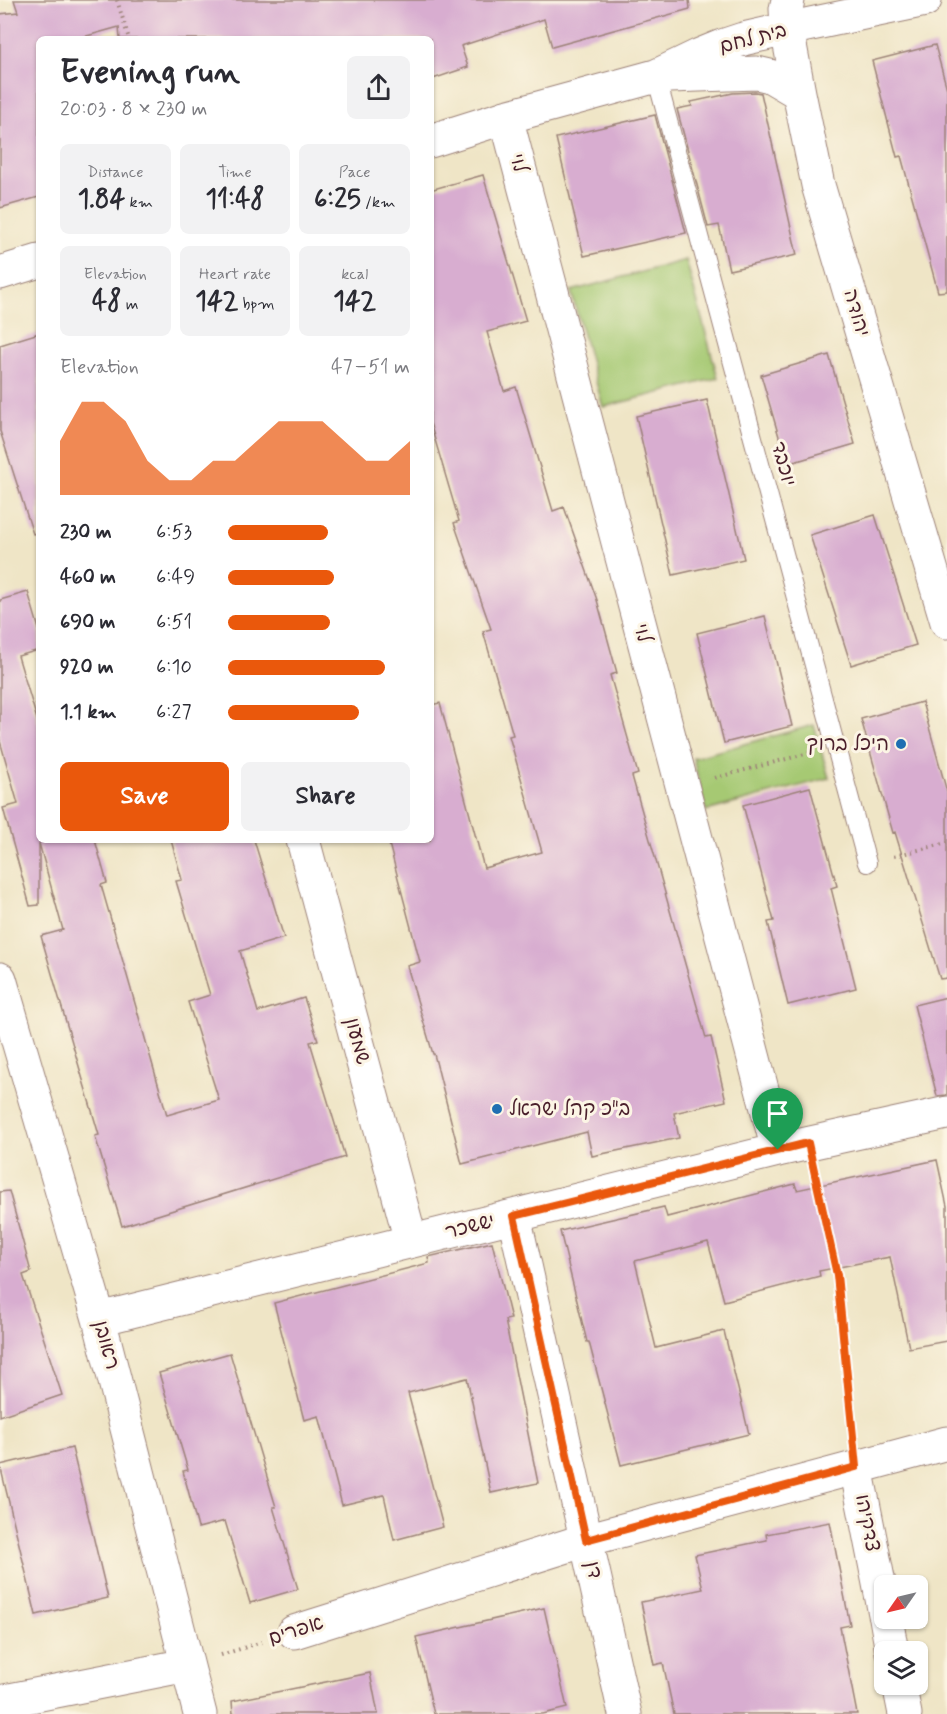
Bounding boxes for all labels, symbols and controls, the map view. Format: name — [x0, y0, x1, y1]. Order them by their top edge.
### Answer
street label: בית לחם — [716, 17, 790, 61]
text: Evening run — [60, 51, 240, 95]
button: share — [347, 56, 410, 119]
text: 20:03 · 8 × 230 m — [60, 96, 208, 123]
street label: לוי — [503, 151, 534, 176]
text: Distance — [87, 162, 143, 183]
text: Time — [218, 162, 252, 183]
text: Pace — [339, 162, 371, 183]
text: 1.84 — [78, 183, 125, 217]
text: 11:48 — [205, 183, 265, 217]
text: 6:25 — [314, 183, 361, 217]
text: km — [125, 192, 153, 213]
text: /km — [361, 192, 395, 213]
text: Elevation — [84, 264, 147, 285]
text: Heart rate — [199, 264, 271, 285]
text: kcal — [341, 264, 368, 285]
text: 48 — [92, 285, 121, 319]
text: 142 — [195, 285, 238, 319]
text: 142 — [333, 285, 376, 319]
street label: יהודה — [836, 286, 876, 340]
text: m — [121, 294, 139, 315]
text: bpm — [238, 294, 275, 315]
text: Elevation — [60, 354, 139, 381]
text: 47–51 m — [331, 354, 410, 381]
street label: יוכבד — [764, 439, 802, 489]
text: 230 m — [60, 519, 112, 546]
text: 6:53 — [156, 519, 192, 546]
text: 460 m — [60, 564, 116, 591]
text: 6:49 — [156, 564, 195, 591]
text: 690 m — [60, 609, 116, 636]
text: 6:51 — [156, 609, 192, 636]
street label: לוי — [627, 621, 658, 646]
text: 920 m — [60, 654, 114, 681]
text: 6:10 — [156, 654, 192, 681]
text: 1.1 km — [60, 699, 117, 726]
text: 6:27 — [156, 699, 191, 726]
place label: היכל ברוך — [807, 731, 889, 758]
marker: היכל ברוך — [894, 737, 908, 751]
button: Save — [60, 762, 229, 831]
button: Share — [241, 762, 410, 831]
street label: שמעון — [338, 1015, 376, 1068]
pin — [752, 1088, 803, 1150]
place label: ב"כ קהל ישראל — [509, 1096, 630, 1123]
icon: arrive — [761, 1097, 794, 1130]
marker: ב"כ קהל ישראל — [490, 1102, 504, 1116]
street label: יששכר — [442, 1208, 498, 1246]
street label: ראובן — [87, 1317, 125, 1373]
street label: צדקיהו — [848, 1492, 886, 1554]
street label: דן — [578, 1559, 608, 1581]
north arrow — [874, 1575, 928, 1629]
map controls — [874, 1575, 928, 1695]
street label: אפרים — [265, 1609, 327, 1653]
button: layers — [874, 1641, 928, 1695]

